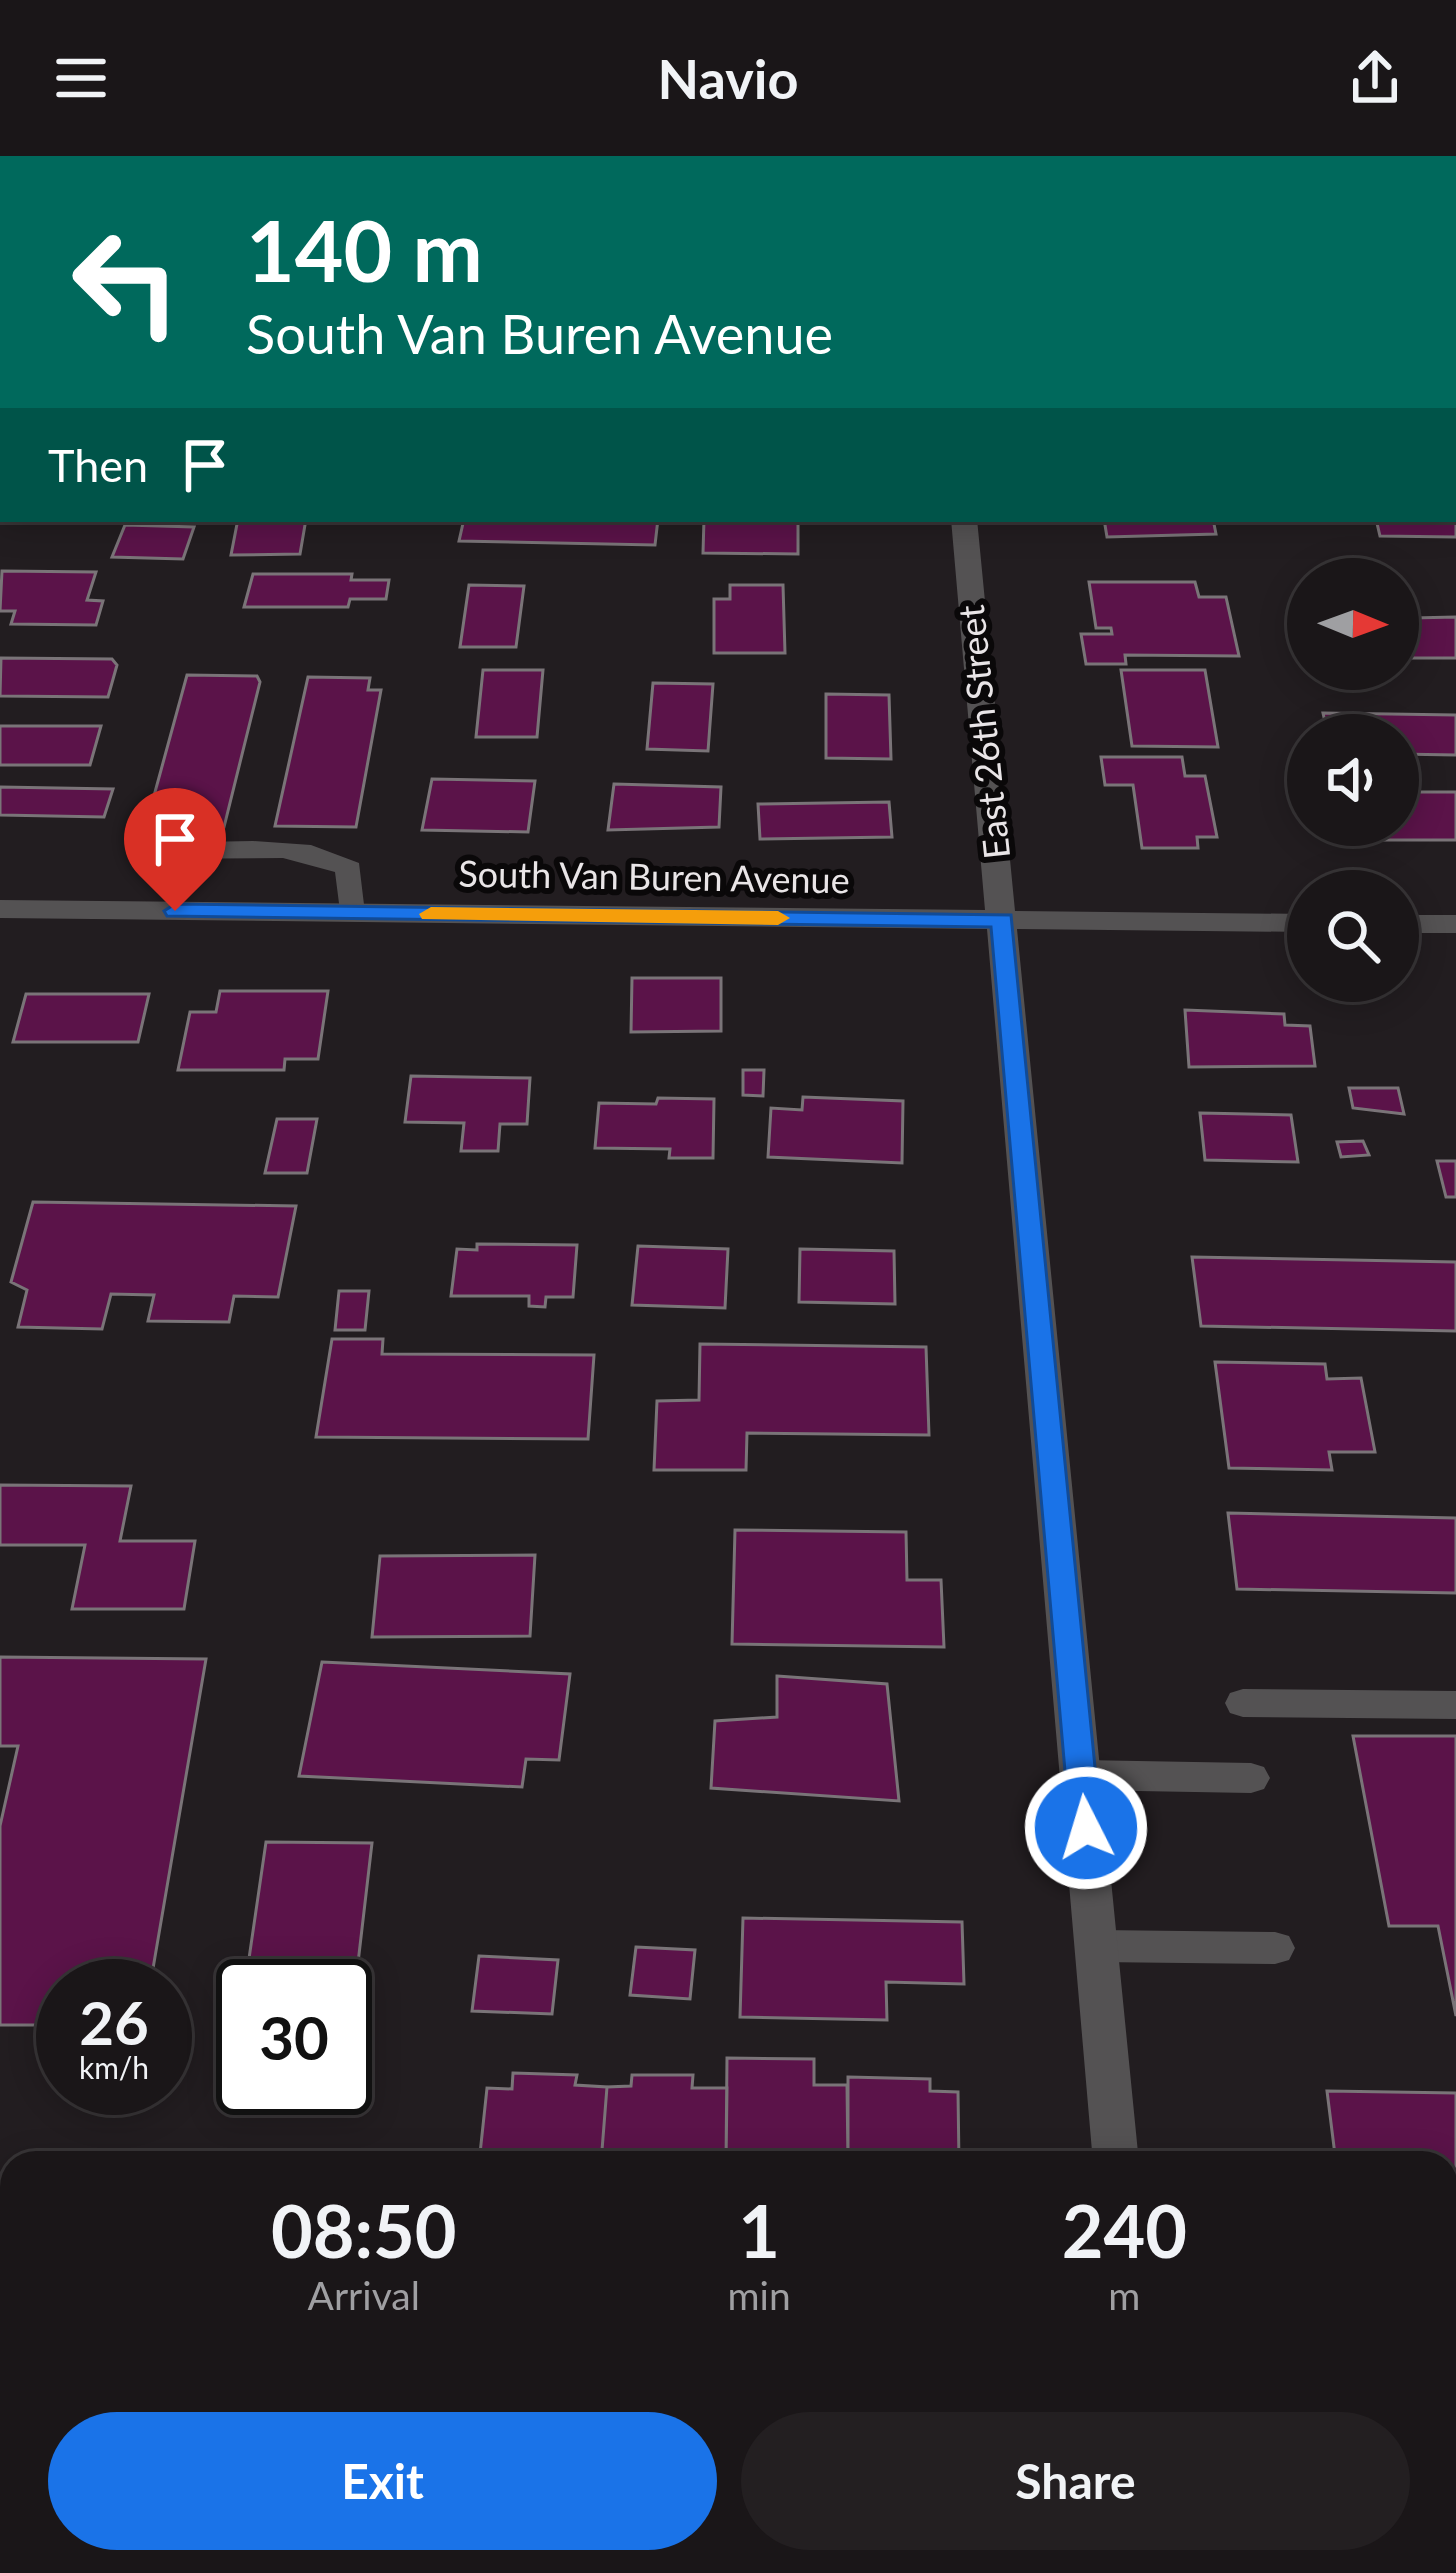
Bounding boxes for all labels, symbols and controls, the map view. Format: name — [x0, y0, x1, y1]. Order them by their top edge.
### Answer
icon: menu — [48, 45, 114, 111]
icon: share — [1342, 45, 1408, 111]
text: Navio — [658, 46, 798, 111]
text: 140 m — [246, 199, 483, 300]
icon: left — [48, 204, 204, 360]
text: South Van Buren Avenue — [246, 301, 833, 366]
icon: arrive — [172, 432, 238, 498]
text: Then — [48, 438, 148, 492]
north arrow — [1287, 558, 1419, 690]
map controls — [1287, 558, 1419, 1002]
street label: East 26th Street — [948, 603, 1018, 861]
button: sound — [1287, 714, 1419, 846]
pin — [124, 788, 226, 911]
icon: arrive — [142, 806, 208, 872]
street label: South Van Buren Avenue — [458, 851, 850, 901]
button: search — [1287, 870, 1419, 1002]
position arrow — [1023, 1765, 1149, 1891]
speed limit sign: 30 — [216, 1959, 372, 2115]
text: 26 — [79, 1986, 149, 2058]
text: km/h — [79, 2049, 149, 2085]
text: 08:50 — [271, 2187, 457, 2273]
text: 1 — [738, 2187, 780, 2273]
text: 240 — [1062, 2187, 1187, 2273]
text: Arrival — [308, 2272, 420, 2318]
text: min — [728, 2272, 791, 2318]
text: m — [1108, 2272, 1140, 2318]
button: Exit — [48, 2412, 717, 2550]
button: Share — [741, 2412, 1410, 2550]

